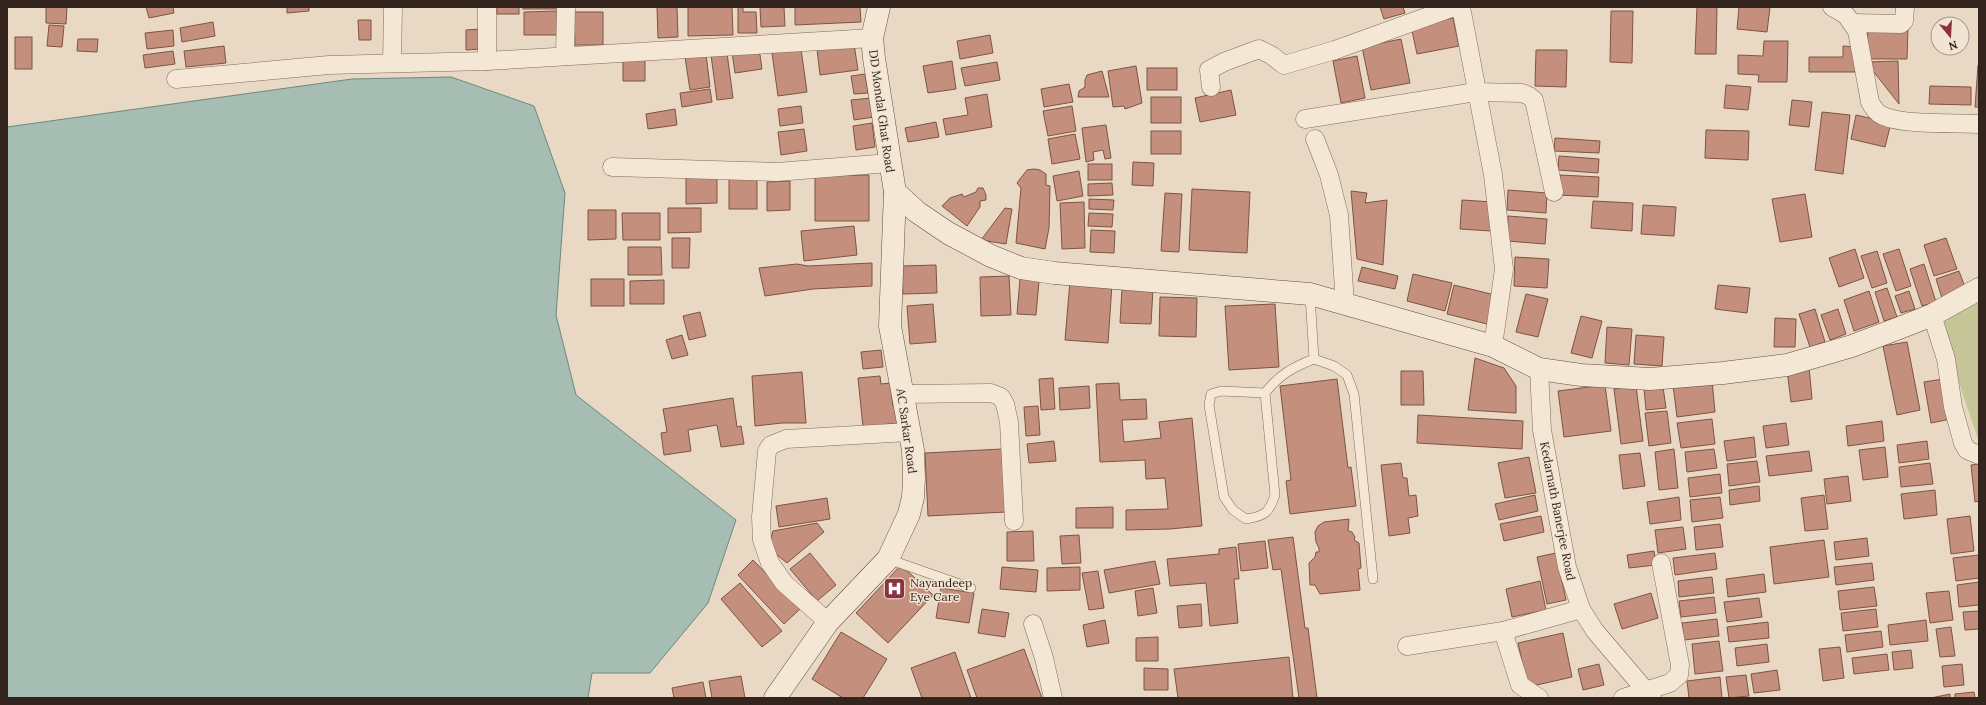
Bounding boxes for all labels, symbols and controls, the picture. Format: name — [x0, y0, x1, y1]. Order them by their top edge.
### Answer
north arrow — [1930, 16, 1970, 56]
text: N — [1946, 38, 1959, 54]
street label: DD Mondal Ghat Road — [866, 49, 898, 173]
street label: AC Sarkar Road — [893, 386, 920, 475]
street label: Kedarnath Banerjee Road — [1537, 440, 1579, 582]
place label: Nayandeep Eye Care — [910, 575, 972, 604]
hospital icon: Nayandeep Eye Care — [882, 576, 908, 602]

